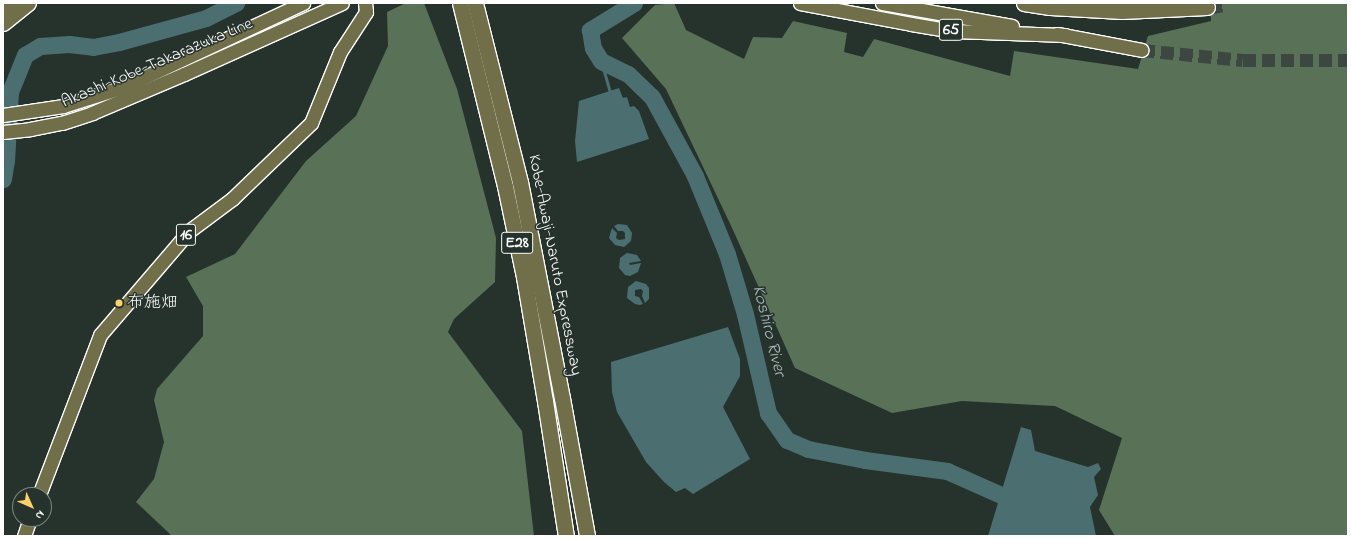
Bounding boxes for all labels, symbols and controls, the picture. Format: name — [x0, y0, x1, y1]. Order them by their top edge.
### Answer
street label: Akashi-Kobe-Takarazuka Line — [58, 13, 256, 113]
road number: 65 — [938, 16, 964, 44]
street label: Kobe-Awaji-Naruto Expressway — [524, 153, 586, 377]
road number: 16 — [175, 221, 197, 249]
road number: E28 — [501, 229, 533, 257]
water label: Koshiro River — [746, 283, 790, 379]
place label: 布施畑 — [127, 293, 178, 313]
marker: 布施畑 — [114, 298, 124, 308]
north arrow — [12, 487, 52, 527]
text: N — [31, 506, 48, 523]

